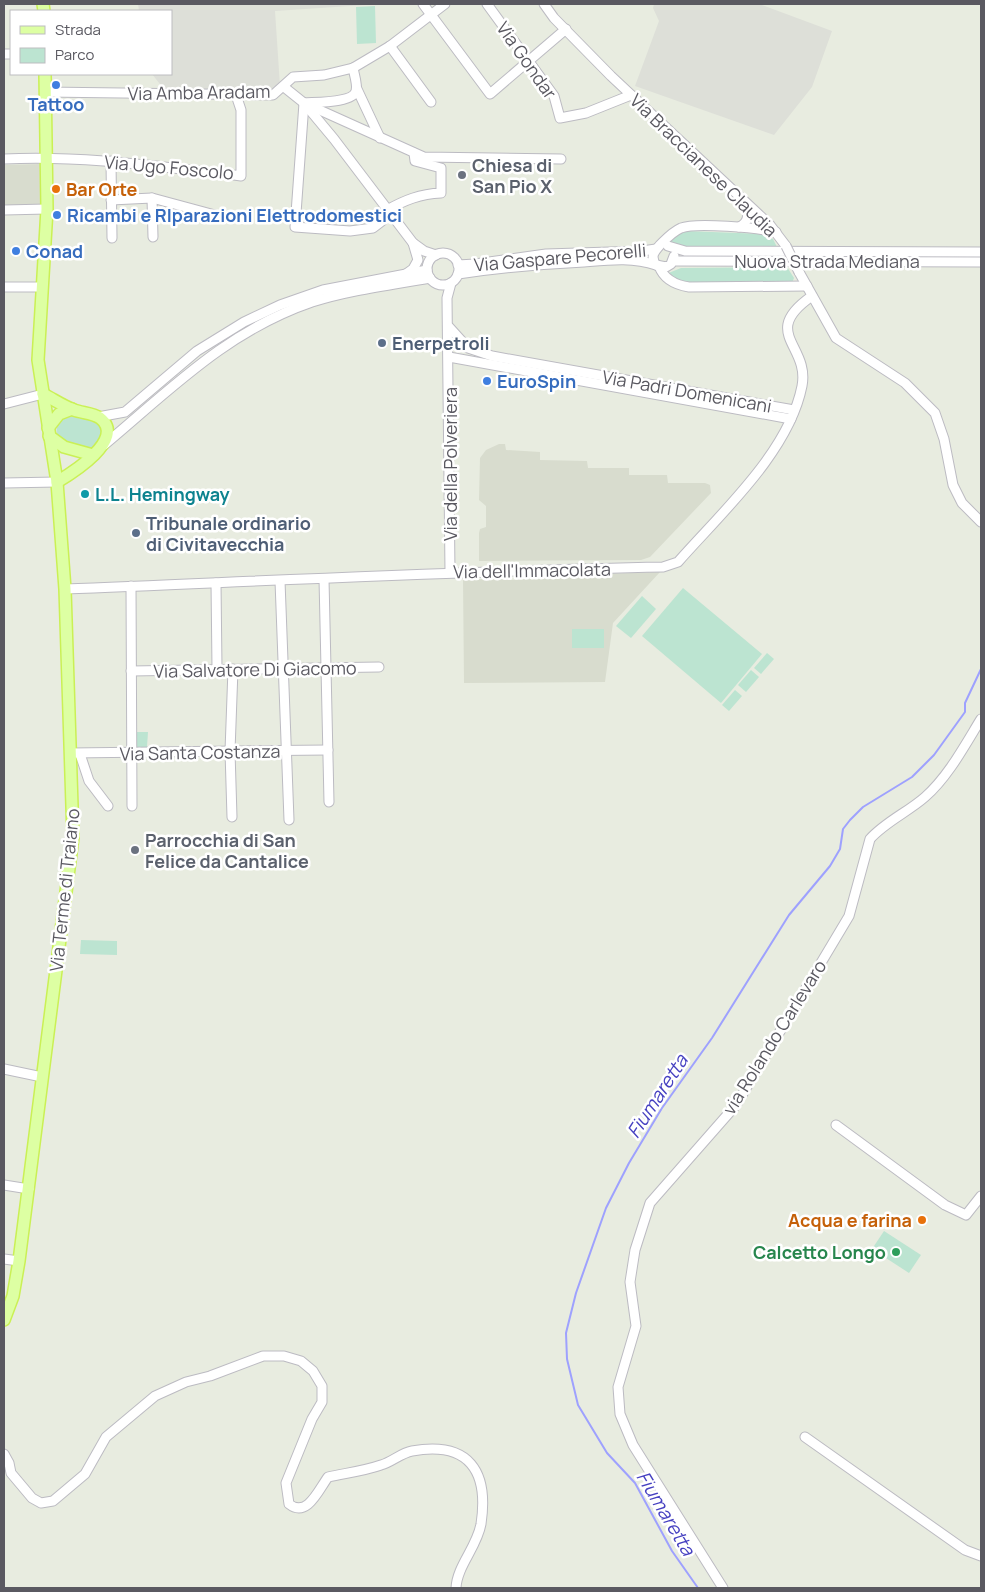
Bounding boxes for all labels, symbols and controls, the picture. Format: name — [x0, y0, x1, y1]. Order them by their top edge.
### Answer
legend — [10, 10, 172, 75]
street label: Via Gondar — [492, 16, 563, 104]
text: Strada — [55, 19, 101, 40]
text: Parco — [55, 44, 94, 65]
marker: Tattoo — [50, 79, 62, 91]
street label: Via Amba Aradam — [127, 79, 271, 105]
street label: Via Braccianese Claudia — [625, 88, 783, 242]
place label: Tattoo — [28, 92, 84, 116]
street label: Via Ugo Foscolo — [103, 149, 235, 185]
place label: Chiesa di San Pio X — [472, 153, 552, 198]
marker: Chiesa di San Pio X — [456, 169, 468, 181]
place label: Bar Orte — [66, 177, 137, 201]
marker: Bar Orte — [50, 183, 62, 195]
place label: Ricambi e RIparazioni Elettrodomestici — [67, 203, 402, 227]
marker: Ricambi e RIparazioni Elettrodomestici — [51, 209, 63, 221]
street label: Via Gaspare Pecorelli — [473, 238, 647, 276]
place label: Conad — [26, 239, 83, 263]
marker: Conad — [10, 245, 22, 257]
street label: Nuova Strada Mediana — [734, 249, 920, 273]
place label: Enerpetroli — [392, 331, 490, 355]
marker: Enerpetroli — [376, 337, 388, 349]
street label: Via Padri Domenicani — [600, 364, 774, 418]
place label: EuroSpin — [497, 369, 576, 393]
marker: EuroSpin — [481, 375, 493, 387]
street label: Via della Polveriera — [438, 387, 462, 541]
place label: L.L. Hemingway — [95, 482, 230, 506]
marker: L.L. Hemingway — [79, 488, 91, 500]
place label: Tribunale ordinario di Civitavecchia — [146, 511, 311, 556]
marker: Tribunale ordinario di Civitavecchia — [130, 527, 142, 539]
street label: Via dell'Immacolata — [453, 557, 611, 583]
street label: Via Salvatore Di Giacomo — [153, 655, 357, 683]
street label: Via Santa Costanza — [119, 739, 281, 765]
street label: Via Terme di Traiano — [44, 807, 84, 973]
place label: Parrocchia di San Felice da Cantalice — [145, 828, 309, 873]
marker: Parrocchia di San Felice da Cantalice — [129, 844, 141, 856]
street label: via Rolando Carlevaro — [717, 955, 831, 1119]
water label: Fiumaretta — [620, 1048, 694, 1143]
place label: Acqua e farina — [788, 1208, 912, 1232]
marker: Acqua e farina — [916, 1214, 928, 1226]
place label: Calcetto Longo — [753, 1240, 886, 1264]
marker: Calcetto Longo — [890, 1246, 902, 1258]
water label: Fiumaretta — [631, 1466, 702, 1561]

